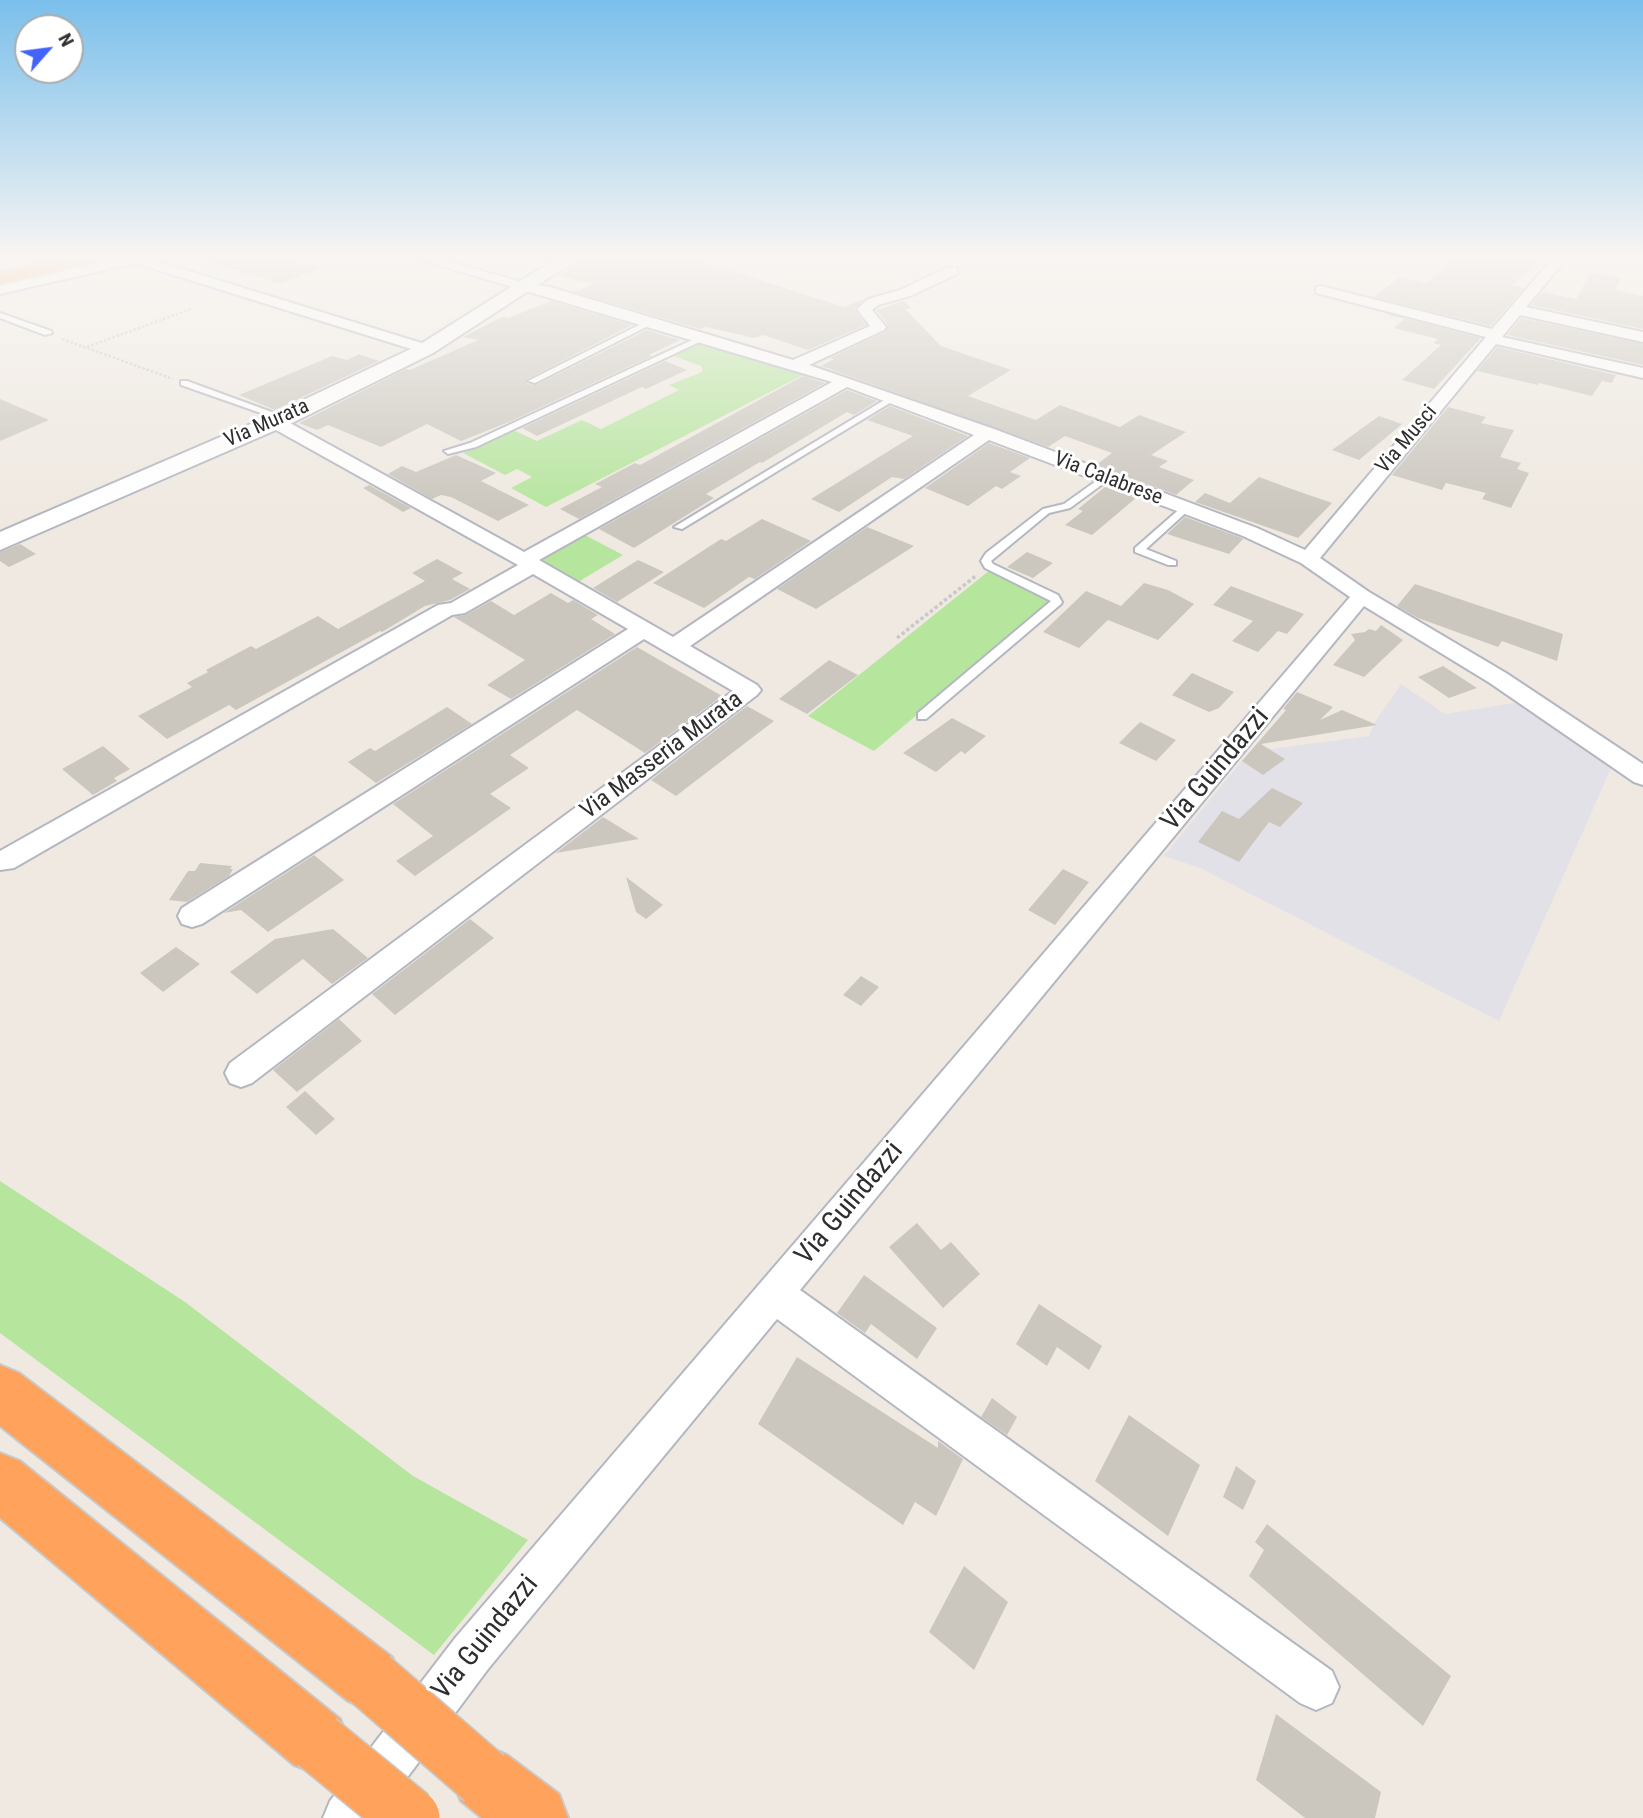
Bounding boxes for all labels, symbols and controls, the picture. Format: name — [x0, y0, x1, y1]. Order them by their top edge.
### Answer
north arrow — [14, 14, 84, 84]
text: N — [53, 29, 79, 50]
street label: Via Murata — [221, 394, 313, 454]
street label: Via Musci — [1371, 401, 1443, 479]
street label: Via Calabrese — [1050, 447, 1166, 511]
street label: Via Masseria Murata — [575, 686, 749, 826]
street label: Via Guindazzi — [1155, 702, 1277, 838]
street label: Via Guindazzi — [789, 1136, 911, 1272]
street label: Via Guindazzi — [426, 1569, 546, 1707]

